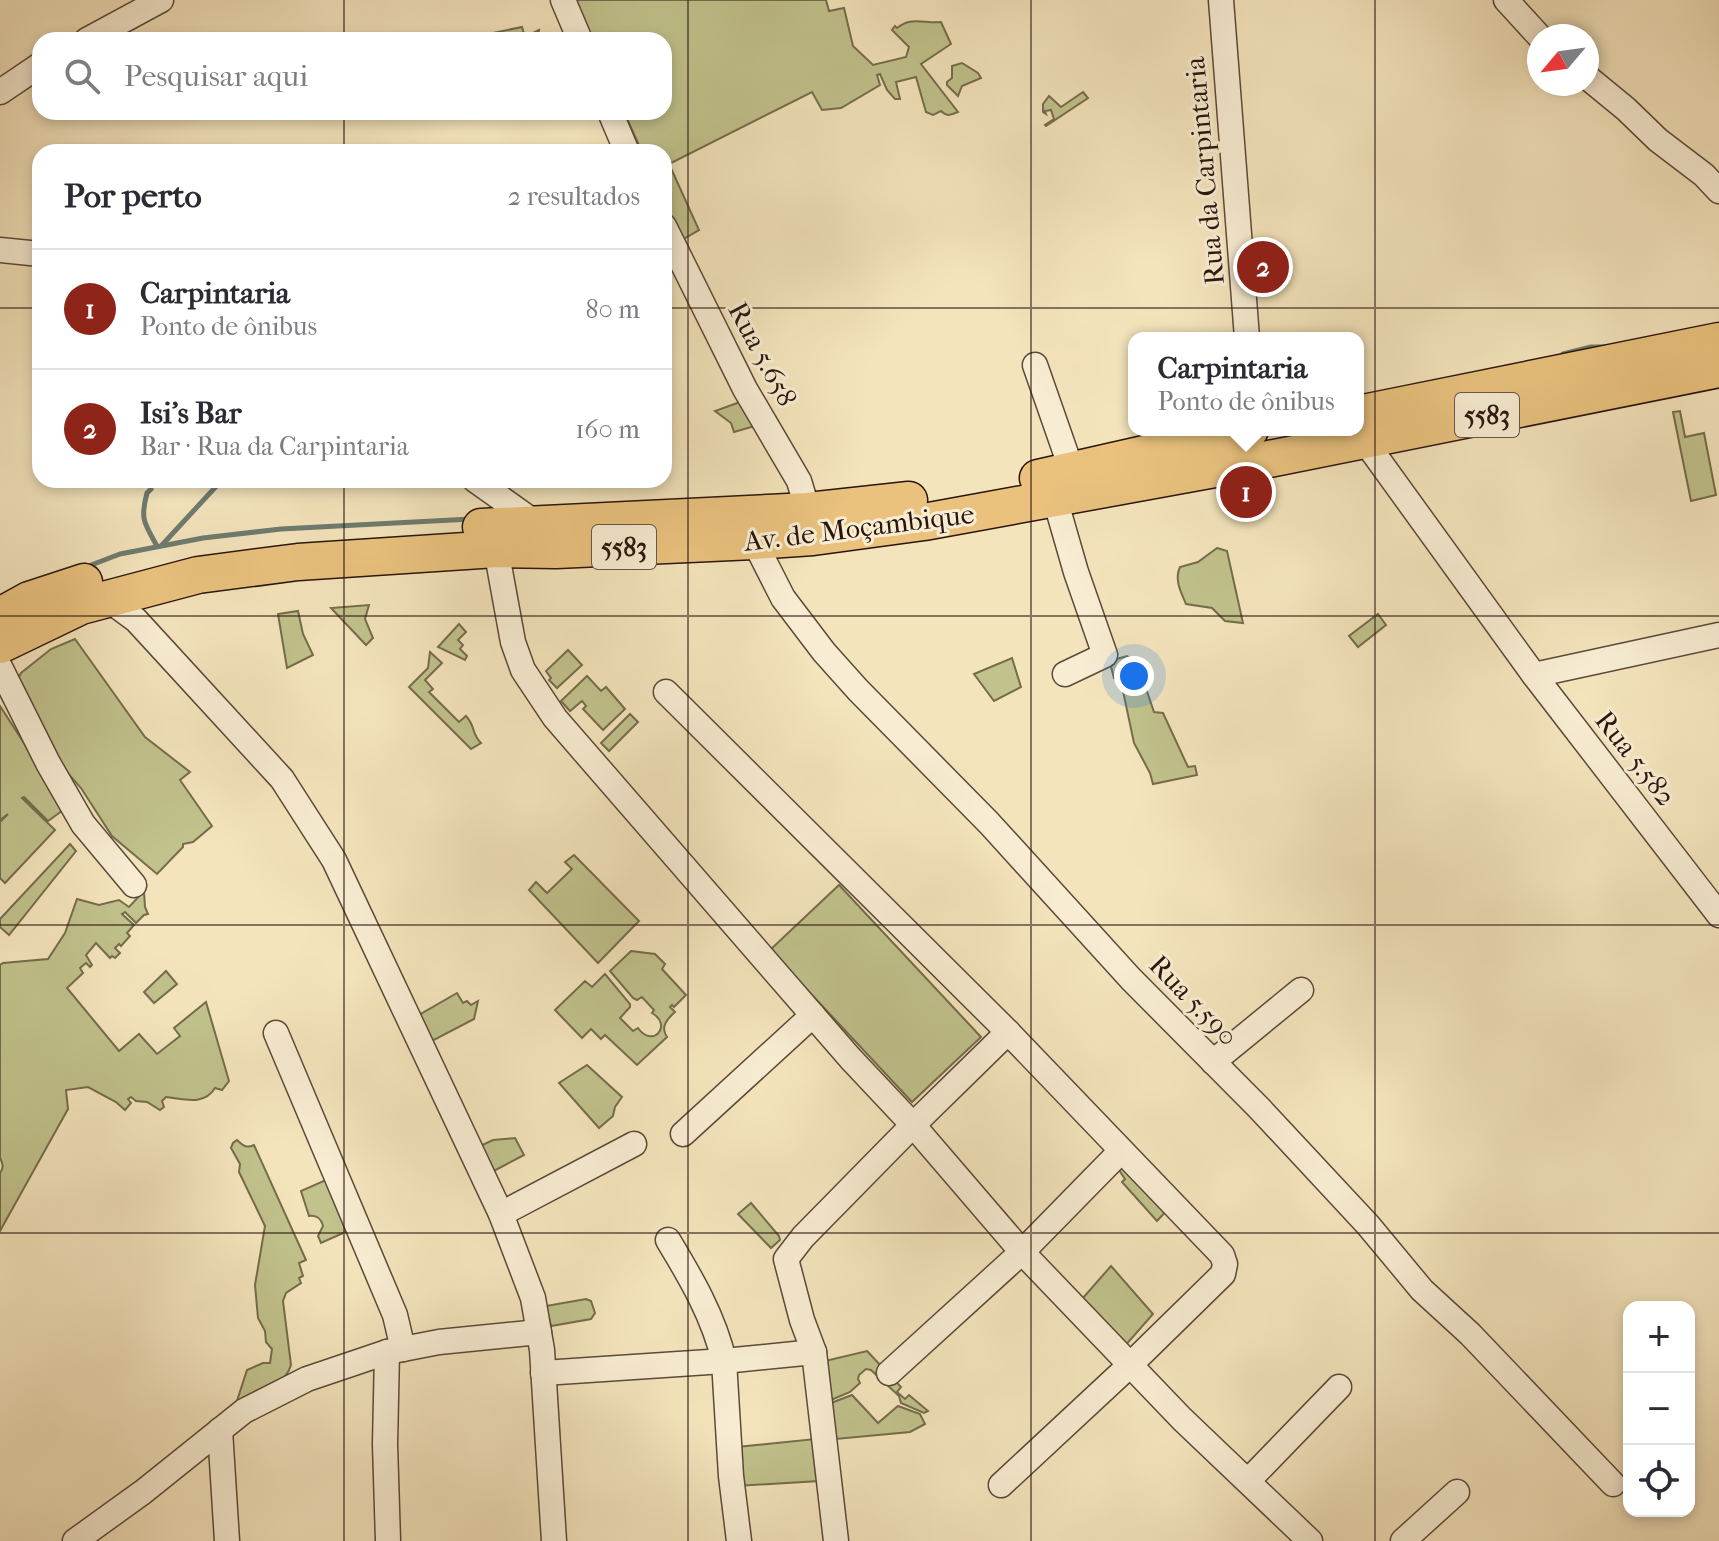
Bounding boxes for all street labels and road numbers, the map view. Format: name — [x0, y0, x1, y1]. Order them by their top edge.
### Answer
street label: Rua da Carpintaria — [1178, 55, 1231, 286]
street label: Rua 5.658 — [721, 296, 804, 412]
road number: 5583 — [1455, 393, 1519, 437]
street label: Av. de Moçambique — [741, 497, 976, 558]
road number: 5583 — [592, 525, 656, 569]
street label: Rua 5.582 — [1588, 704, 1683, 812]
street label: Rua 5.590 — [1142, 948, 1245, 1053]

